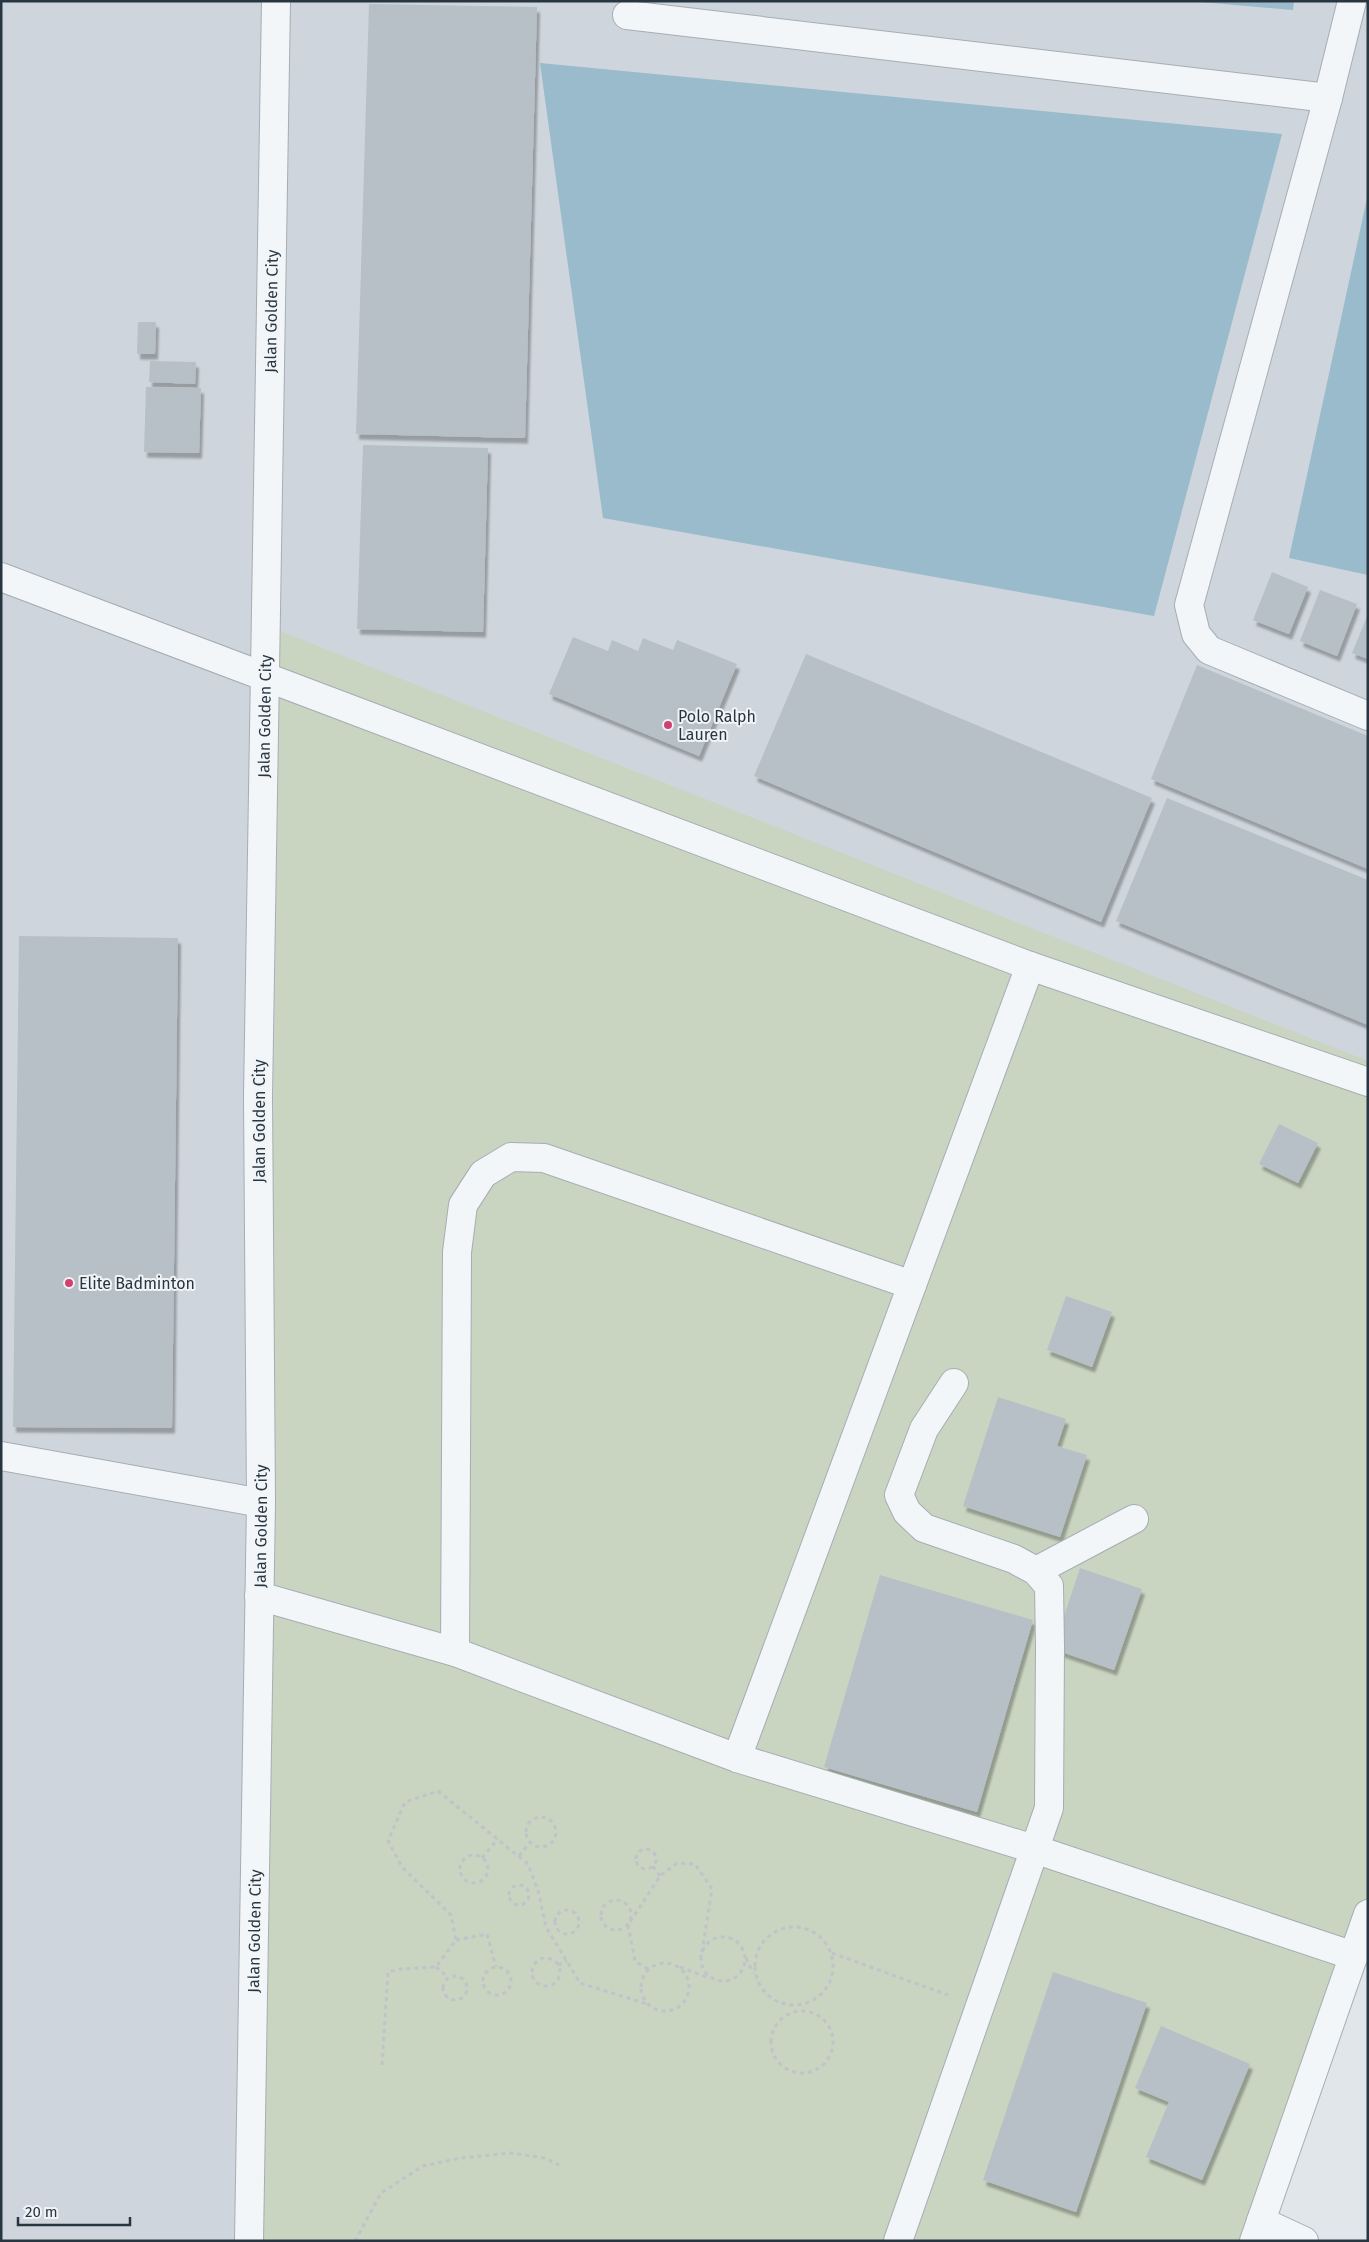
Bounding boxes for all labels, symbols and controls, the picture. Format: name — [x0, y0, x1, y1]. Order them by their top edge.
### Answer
street label: Jalan Golden City — [260, 249, 281, 373]
street label: Jalan Golden City — [254, 654, 275, 778]
place label: Polo Ralph Lauren — [678, 707, 756, 744]
marker: Polo Ralph Lauren — [662, 719, 674, 731]
street label: Jalan Golden City — [250, 1059, 269, 1183]
place label: Elite Badminton — [79, 1274, 195, 1293]
marker: Elite Badminton — [63, 1277, 75, 1289]
street label: Jalan Golden City — [250, 1464, 271, 1588]
street label: Jalan Golden City — [244, 1869, 265, 1993]
scale bar — [18, 2194, 130, 2226]
text: 20 m — [25, 2203, 58, 2221]

